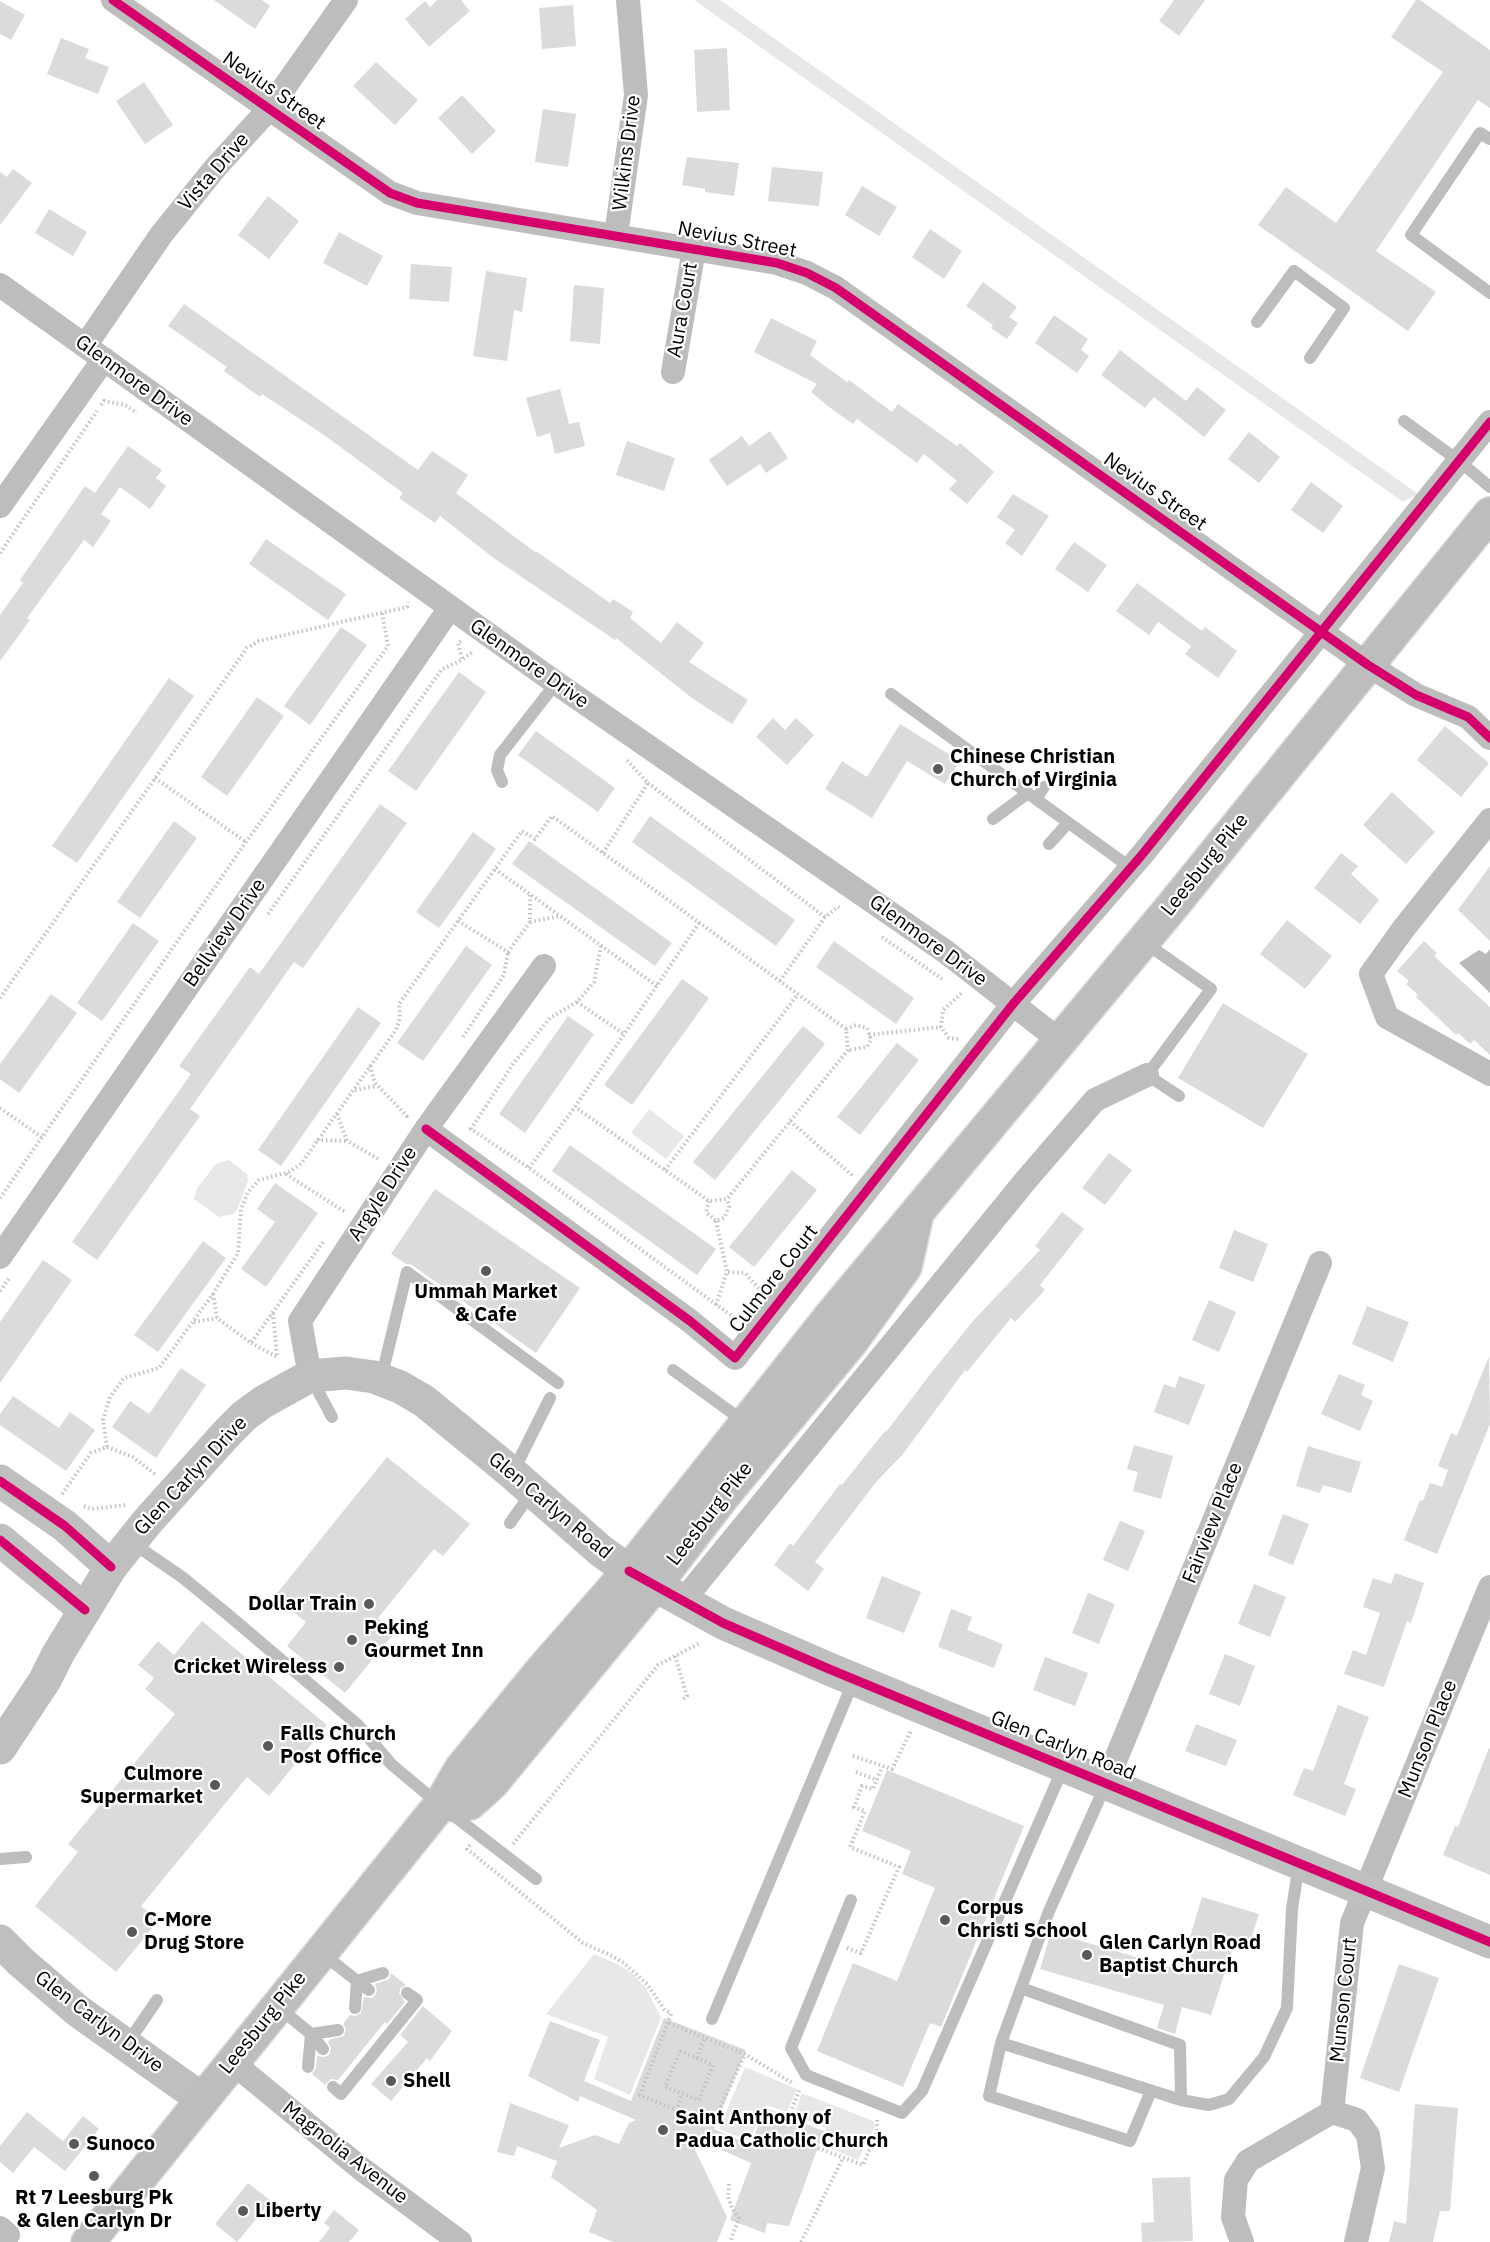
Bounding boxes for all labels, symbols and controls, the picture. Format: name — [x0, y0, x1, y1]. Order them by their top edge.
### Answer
street label: Nevius Street — [218, 47, 330, 135]
street label: Wilkins Drive — [608, 94, 646, 212]
street label: Vista Drive — [174, 128, 254, 216]
street label: Nevius Street — [676, 217, 798, 263]
street label: Aura Court — [663, 261, 703, 359]
street label: Glenmore Drive — [70, 330, 198, 432]
street label: Nevius Street — [1099, 448, 1211, 536]
street label: Glenmore Drive — [465, 614, 593, 714]
place label: Chinese Christian Church of Virginia — [950, 745, 1117, 792]
marker: Chinese Christian Church of Virginia — [931, 762, 945, 776]
street label: Leesburg Pike — [1156, 809, 1254, 921]
street label: Bellview Drive — [179, 874, 271, 992]
street label: Glenmore Drive — [864, 890, 992, 992]
street label: Argyle Drive — [344, 1142, 422, 1246]
street label: Culmore Court — [724, 1220, 824, 1338]
marker: Ummah Market & Cafe — [479, 1264, 493, 1278]
place label: Ummah Market & Cafe — [414, 1280, 558, 1327]
street label: Glen Carlyn Drive — [130, 1411, 252, 1541]
street label: Glen Carlyn Road — [483, 1447, 617, 1565]
street label: Leesburg Pike — [662, 1457, 758, 1571]
street label: Fairview Place — [1178, 1459, 1248, 1587]
place label: Dollar Train — [248, 1592, 357, 1616]
marker: Dollar Train — [362, 1597, 376, 1611]
place label: Peking Gourmet Inn — [364, 1616, 484, 1663]
marker: Peking Gourmet Inn — [345, 1633, 359, 1647]
place label: Cricket Wireless — [174, 1655, 327, 1679]
marker: Cricket Wireless — [332, 1660, 346, 1674]
street label: Munson Place — [1393, 1676, 1463, 1802]
street label: Glen Carlyn Road — [987, 1706, 1139, 1786]
place label: Falls Church Post Office — [280, 1722, 396, 1769]
marker: Falls Church Post Office — [261, 1739, 275, 1753]
place label: Culmore Supermarket — [80, 1762, 203, 1809]
marker: Culmore Supermarket — [208, 1778, 222, 1792]
place label: Corpus Christi School — [957, 1896, 1087, 1943]
place label: C-More Drug Store — [144, 1908, 244, 1955]
marker: Corpus Christi School — [938, 1913, 952, 1927]
marker: C-More Drug Store — [125, 1925, 139, 1939]
place label: Glen Carlyn Road Baptist Church — [1099, 1931, 1261, 1978]
street label: Munson Court — [1326, 1936, 1362, 2064]
marker: Glen Carlyn Road Baptist Church — [1080, 1948, 1094, 1962]
street label: Glen Carlyn Drive — [30, 1966, 168, 2078]
street label: Leesburg Pike — [214, 1967, 312, 2079]
place label: Shell — [403, 2069, 451, 2093]
marker: Shell — [384, 2074, 398, 2088]
street label: Magnolia Avenue — [277, 2097, 413, 2209]
place label: Saint Anthony of Padua Catholic Church — [675, 2106, 888, 2153]
marker: Saint Anthony of Padua Catholic Church — [656, 2123, 670, 2137]
place label: Sunoco — [86, 2132, 155, 2156]
marker: Sunoco — [67, 2137, 81, 2151]
marker: Rt 7 Leesburg Pk & Glen Carlyn Dr — [87, 2169, 101, 2183]
place label: Rt 7 Leesburg Pk & Glen Carlyn Dr — [15, 2186, 173, 2233]
place label: Liberty — [255, 2199, 321, 2223]
marker: Liberty — [236, 2204, 250, 2218]

